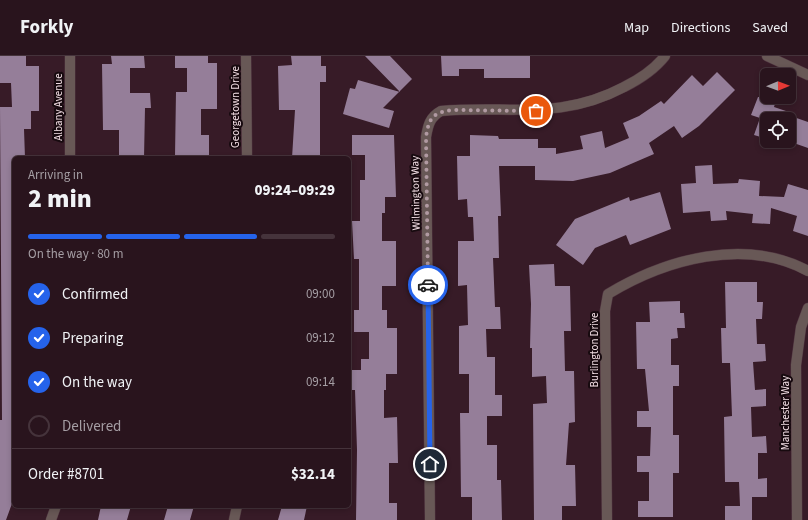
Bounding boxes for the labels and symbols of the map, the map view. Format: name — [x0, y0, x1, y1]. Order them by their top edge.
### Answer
street label: Georgetown Drive — [228, 65, 243, 148]
north arrow — [760, 68, 796, 104]
street label: Albany Avenue — [51, 73, 66, 141]
pin — [519, 94, 553, 128]
street label: Wilmington Way — [407, 156, 424, 230]
courier — [408, 265, 448, 305]
street label: Burlington Drive — [587, 312, 602, 387]
street label: Manchester Way — [778, 376, 793, 450]
pin — [413, 447, 447, 481]

